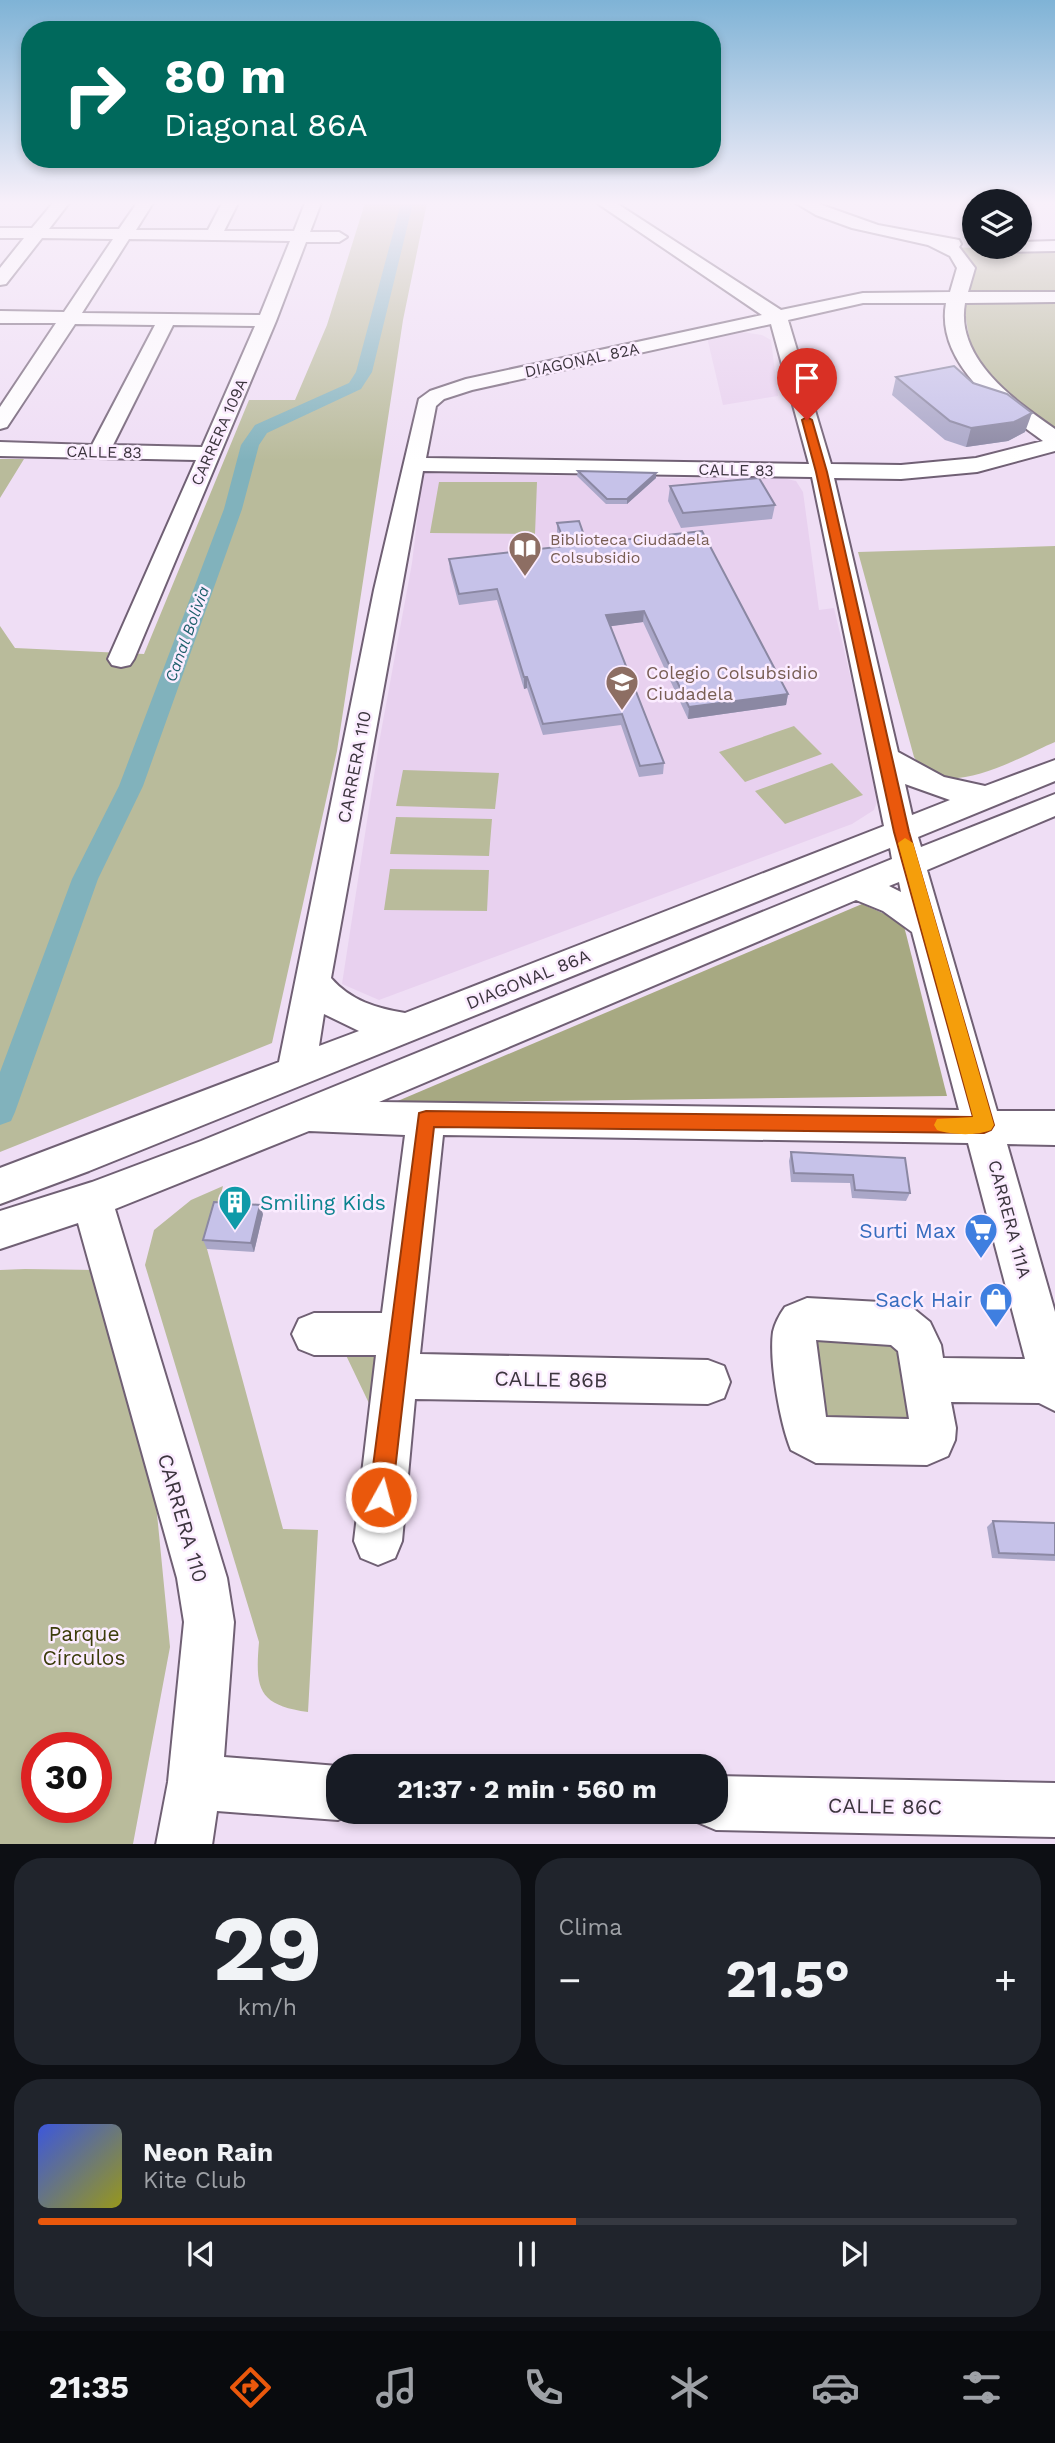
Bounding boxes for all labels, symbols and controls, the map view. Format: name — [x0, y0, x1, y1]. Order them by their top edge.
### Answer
text: 80 m — [164, 47, 286, 105]
icon: right — [49, 49, 140, 140]
text: Diagonal 86A — [164, 106, 368, 144]
map controls — [962, 189, 1032, 259]
button: layers — [962, 189, 1032, 259]
street label: DIAGONAL 82A — [523, 338, 641, 381]
pin — [777, 348, 837, 420]
icon: arrive — [788, 359, 826, 397]
street label: CARRERA 109A — [187, 375, 251, 488]
street label: CALLE 83 — [66, 442, 142, 462]
street label: CALLE 83 — [698, 460, 774, 480]
library icon: Biblioteca Ciudadela Colsubsidio — [506, 529, 544, 578]
place label: Biblioteca Ciudadela Colsubsidio — [550, 530, 710, 567]
water label: Canal Bolivia — [161, 583, 213, 684]
place label: Colegio Colsubsidio Ciudadela — [646, 662, 818, 704]
school or university icon: Colegio Colsubsidio Ciudadela — [603, 663, 641, 712]
street label: CARRERA 110 — [333, 709, 375, 825]
street label: DIAGONAL 86A — [463, 945, 593, 1013]
street label: CARRERA 111A — [984, 1158, 1036, 1281]
building icon: Smiling Kids — [216, 1183, 254, 1232]
place label: Smiling Kids — [260, 1190, 386, 1215]
supermarket icon: Surti Max — [962, 1211, 1000, 1260]
place label: Surti Max — [859, 1218, 956, 1243]
shop icon: Sack Hair — [977, 1280, 1015, 1329]
place label: Sack Hair — [875, 1287, 972, 1312]
street label: CALLE 86B — [494, 1366, 608, 1392]
street label: CARRERA 110 — [153, 1451, 213, 1585]
position arrow — [344, 1460, 418, 1534]
park label: Parque Círculos — [42, 1621, 126, 1670]
speed limit sign: 30 — [21, 1732, 112, 1823]
text: 21:37 · 2 min · 560 m — [397, 1774, 657, 1804]
street label: CALLE 86C — [828, 1793, 942, 1819]
text: 29 — [212, 1895, 322, 2002]
text: Clima — [559, 1914, 622, 1941]
text: 21.5° — [725, 1949, 850, 2010]
text: − — [559, 1958, 581, 2002]
text: + — [994, 1958, 1017, 2002]
text: km/h — [238, 1994, 297, 2021]
text: Neon Rain — [143, 2137, 273, 2167]
text: Kite Club — [143, 2167, 246, 2194]
icon: previous — [182, 2235, 220, 2273]
icon: pause — [508, 2235, 546, 2273]
icon: next — [835, 2235, 873, 2273]
icon: directions — [226, 2363, 275, 2412]
icon: music — [372, 2363, 421, 2412]
icon: phone — [519, 2363, 568, 2412]
icon: climate — [665, 2363, 714, 2412]
icon: car — [811, 2363, 860, 2412]
icon: filters — [957, 2363, 1006, 2412]
text: 21:35 — [49, 2368, 129, 2406]

